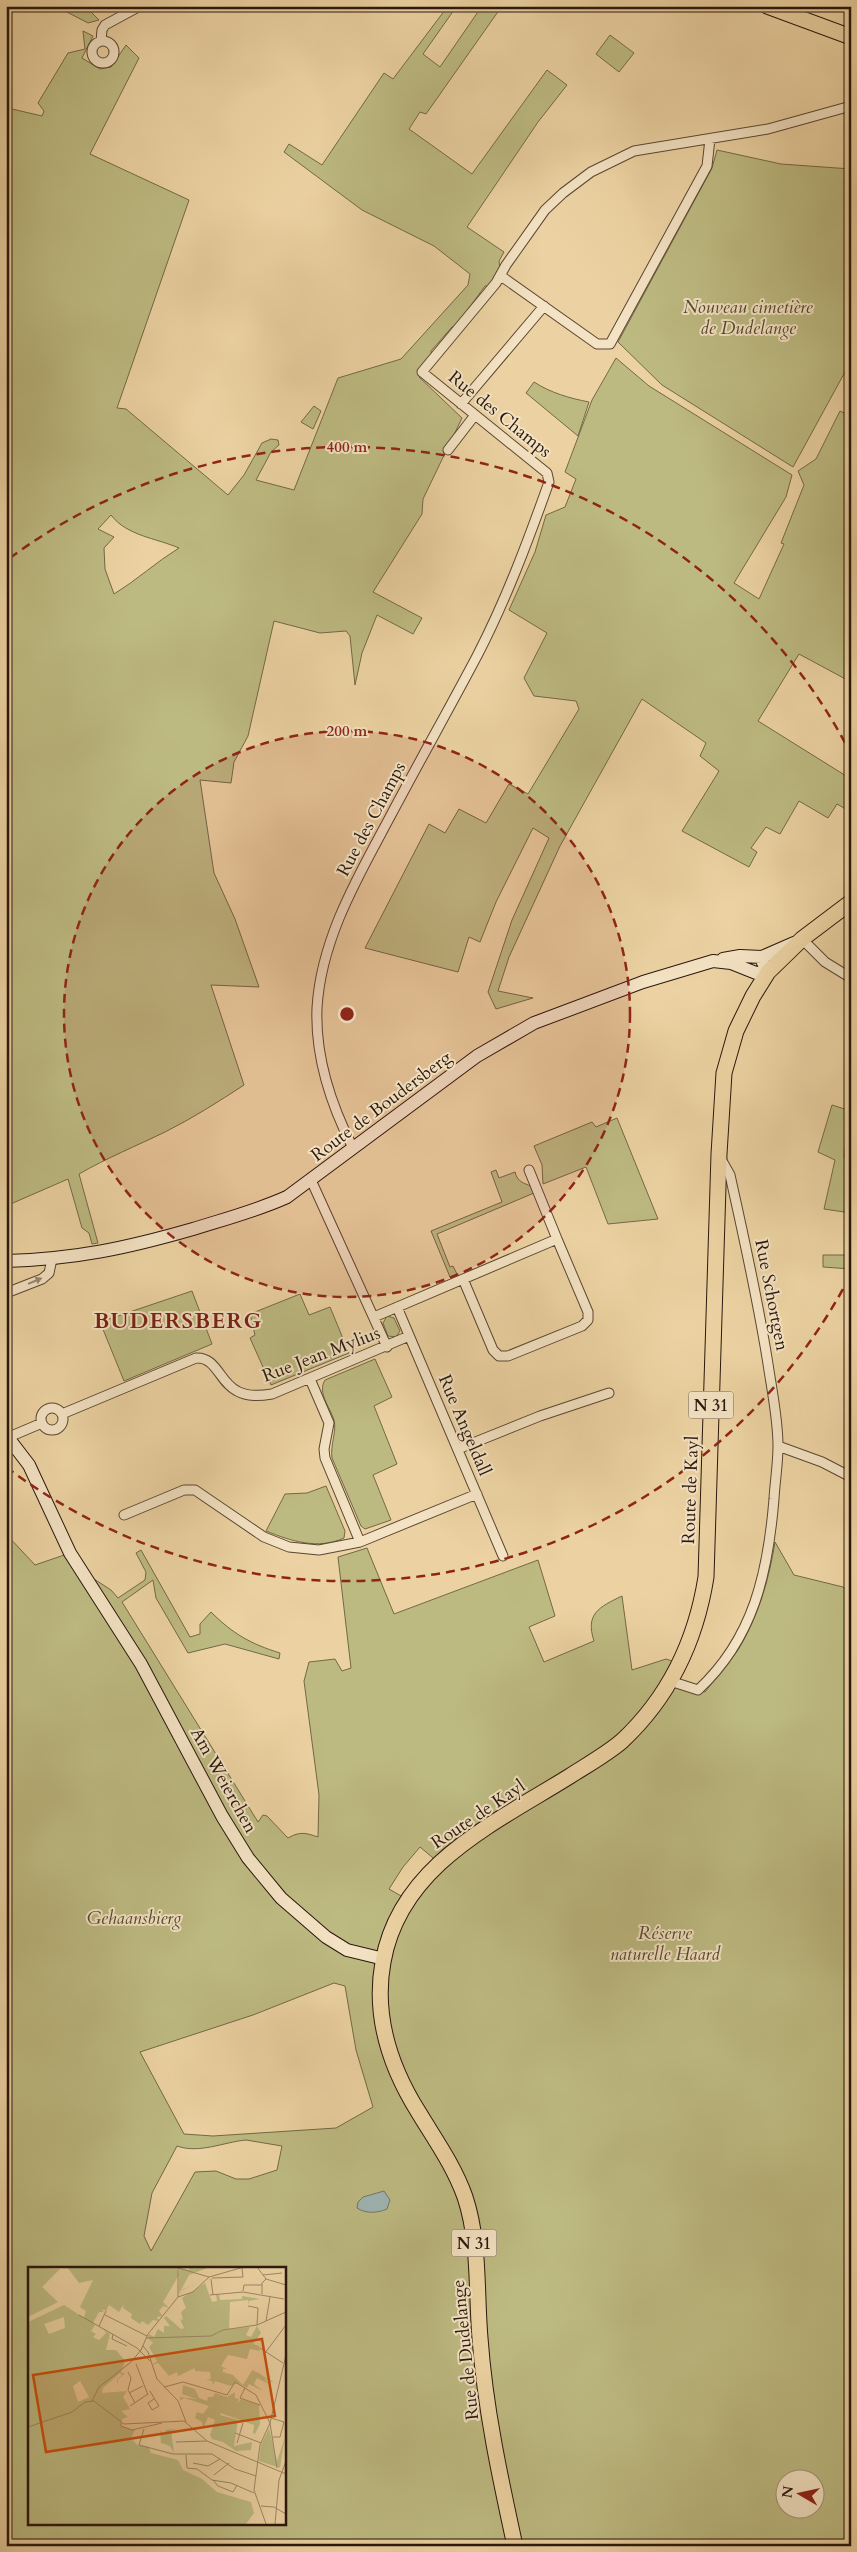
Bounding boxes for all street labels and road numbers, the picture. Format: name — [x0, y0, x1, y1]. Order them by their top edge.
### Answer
street label: Rue des Champs — [443, 365, 557, 464]
street label: Rue des Champs — [331, 758, 412, 881]
street label: Route de Boudersberg — [306, 1045, 457, 1168]
street label: Rue Schortgen — [748, 1237, 795, 1354]
street label: Rue Jean Mylius — [259, 1320, 384, 1388]
street label: Rue Angeldall — [432, 1371, 497, 1480]
road number: N 31 — [688, 1392, 734, 1418]
street label: Route de Kayl — [676, 1435, 705, 1545]
street label: Am Weierchen — [184, 1723, 263, 1838]
street label: Route de Kayl — [426, 1773, 531, 1855]
road number: N 31 — [452, 2230, 496, 2256]
street label: Rue de Dudelange — [446, 2278, 485, 2421]

